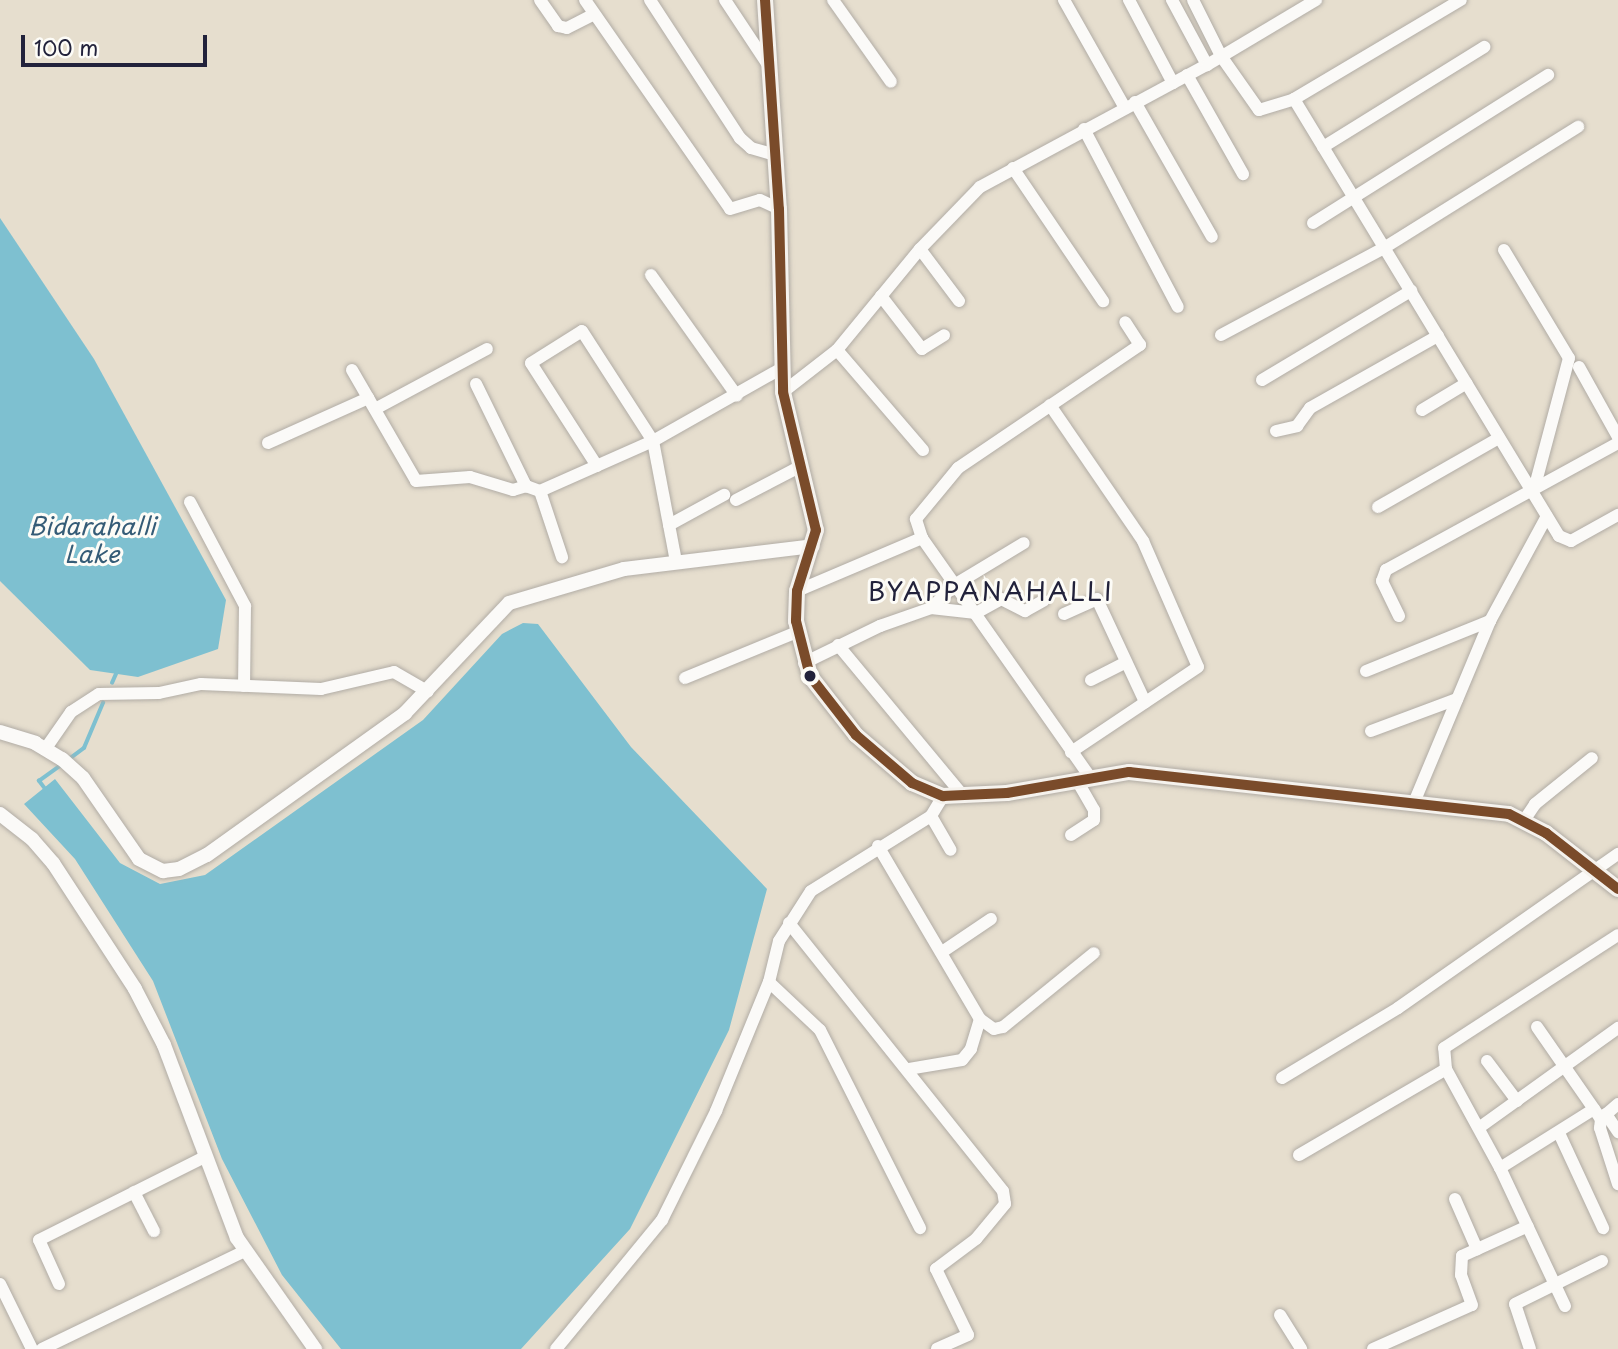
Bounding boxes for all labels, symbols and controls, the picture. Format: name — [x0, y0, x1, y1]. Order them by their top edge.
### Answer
scale bar — [24, 21, 210, 65]
text: 100 m — [34, 31, 98, 63]
water label: Bidarahalli Lake — [29, 512, 155, 568]
district label: BYAPPANAHALLI — [869, 575, 1113, 607]
unlabelled marker — [803, 669, 817, 683]

